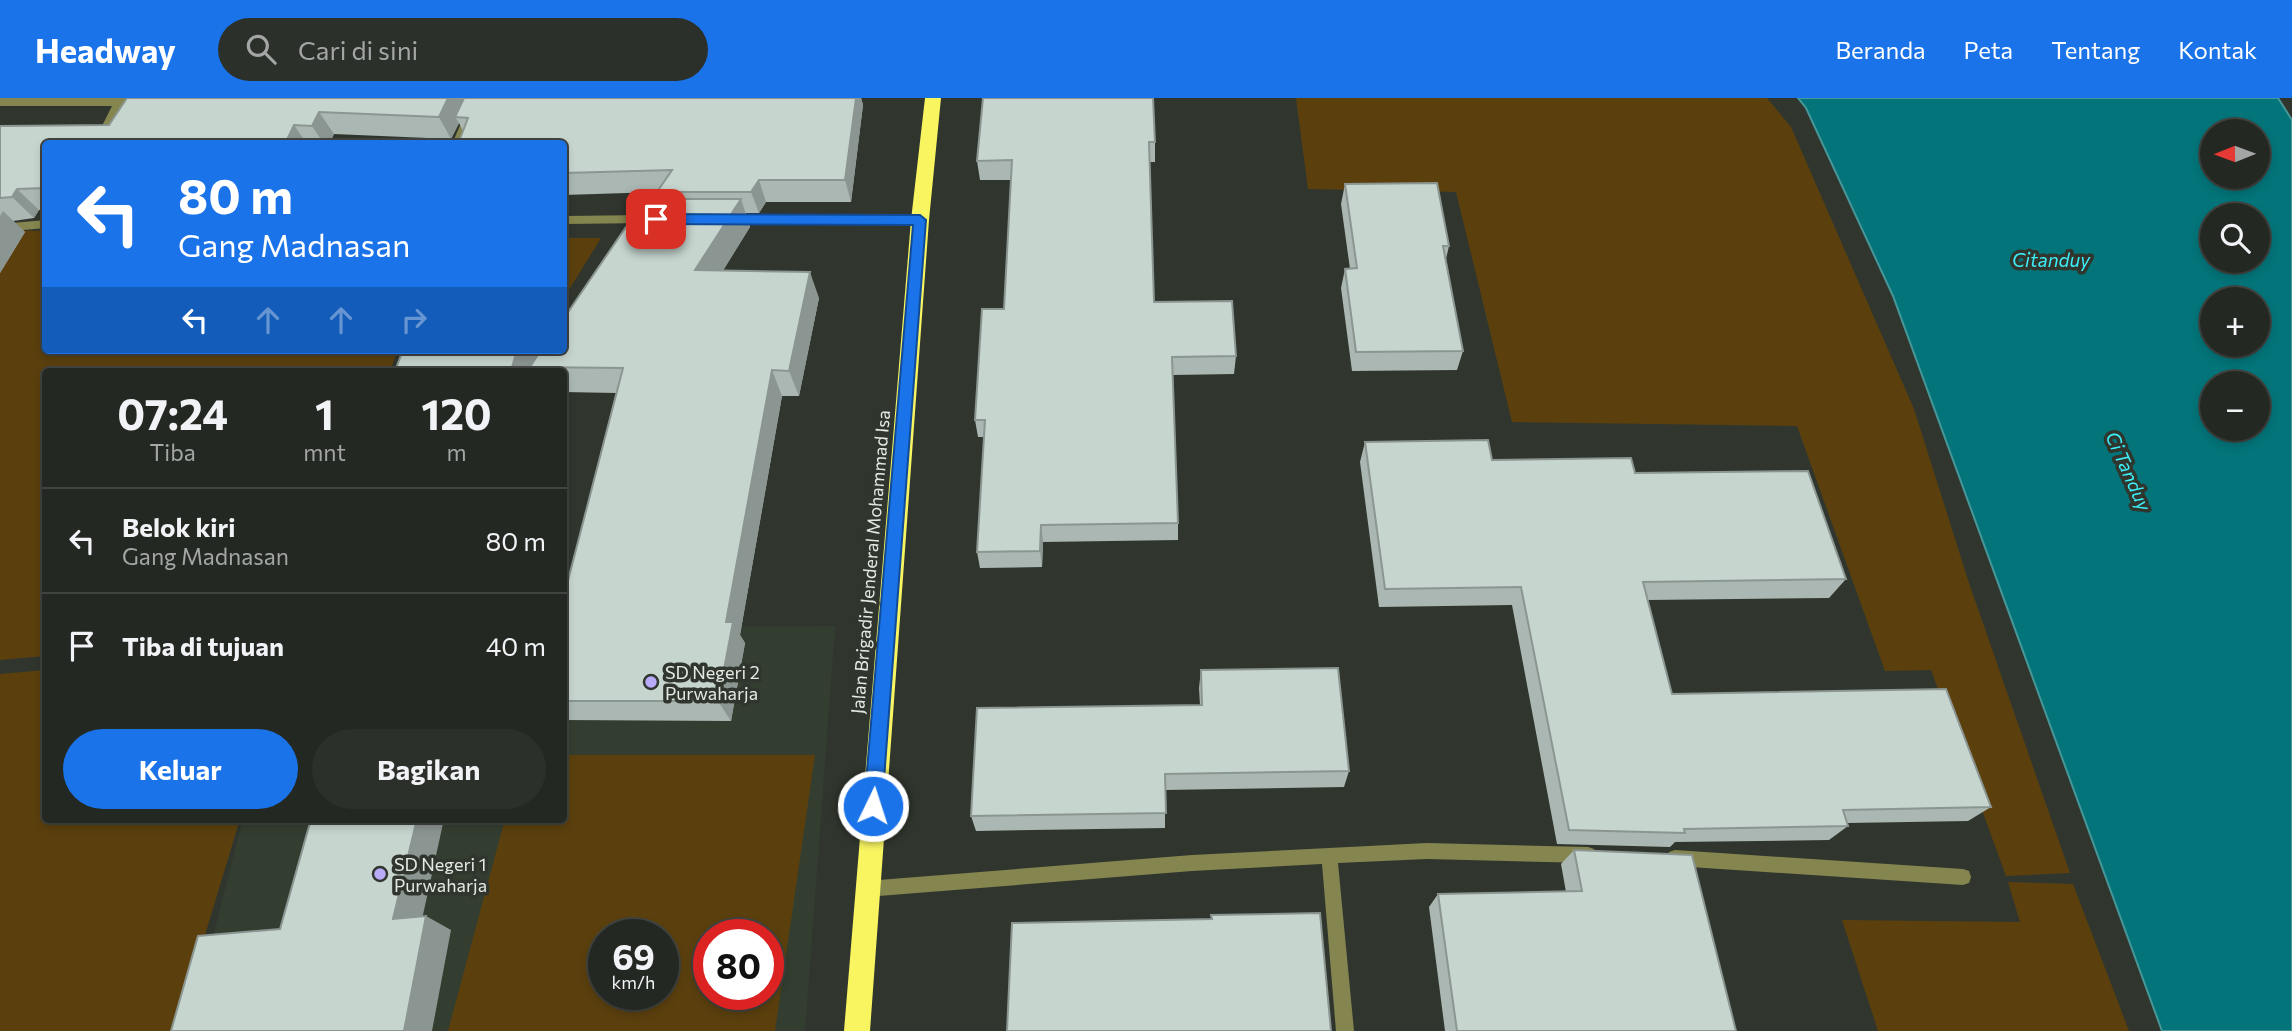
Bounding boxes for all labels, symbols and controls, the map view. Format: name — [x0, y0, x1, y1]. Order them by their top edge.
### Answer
search box — [218, 18, 708, 81]
text: Headway — [35, 29, 176, 70]
icon: search — [242, 30, 280, 68]
text: Cari di sini — [298, 34, 418, 65]
text: Beranda — [1835, 35, 1926, 64]
text: Peta — [1964, 35, 2013, 64]
text: Tentang — [2051, 35, 2140, 64]
text: Kontak — [2178, 35, 2257, 64]
north arrow — [2200, 119, 2270, 189]
map controls — [2200, 119, 2270, 441]
text: 80 m — [178, 164, 293, 224]
icon: left — [63, 168, 154, 259]
pin — [626, 189, 686, 249]
icon: arrive — [637, 200, 675, 238]
button: search — [2200, 203, 2270, 273]
text: Gang Madnasan — [178, 224, 410, 264]
water label: Citanduy — [2012, 248, 2091, 271]
button: + — [2200, 287, 2270, 357]
icon: left — [176, 301, 214, 339]
icon: ahead — [249, 301, 287, 339]
icon: ahead — [322, 301, 360, 339]
icon: right — [395, 301, 433, 339]
button: − — [2200, 371, 2270, 441]
text: 07:24 — [117, 387, 228, 439]
text: 1 — [315, 387, 334, 439]
text: 120 — [421, 387, 492, 439]
street label: Jalan Brigadir Jenderal Mohammad Isa — [846, 409, 894, 715]
water label: Ci Tanduy — [2101, 428, 2157, 515]
text: Tiba — [149, 438, 196, 466]
text: mnt — [303, 438, 346, 466]
text: m — [446, 438, 467, 466]
text: Belok kiri — [122, 511, 236, 542]
icon: left — [63, 522, 101, 560]
text: 80 m — [486, 525, 546, 556]
text: Gang Madnasan — [122, 542, 289, 570]
icon: arrive — [63, 627, 101, 665]
text: Tiba di tujuan — [122, 630, 284, 661]
text: 40 m — [486, 630, 546, 661]
place label: SD Negeri 2 Purwaharja — [665, 661, 760, 704]
marker: SD Negeri 2 Purwaharja — [643, 674, 659, 690]
button: Keluar — [63, 729, 298, 809]
button: Bagikan — [312, 729, 546, 809]
position arrow — [836, 769, 910, 843]
place label: SD Negeri 1 Purwaharja — [394, 853, 487, 896]
marker: SD Negeri 1 Purwaharja — [372, 866, 388, 882]
speed limit sign: 80 — [693, 919, 784, 1010]
text: 69 — [612, 934, 655, 977]
text: km/h — [612, 971, 655, 993]

